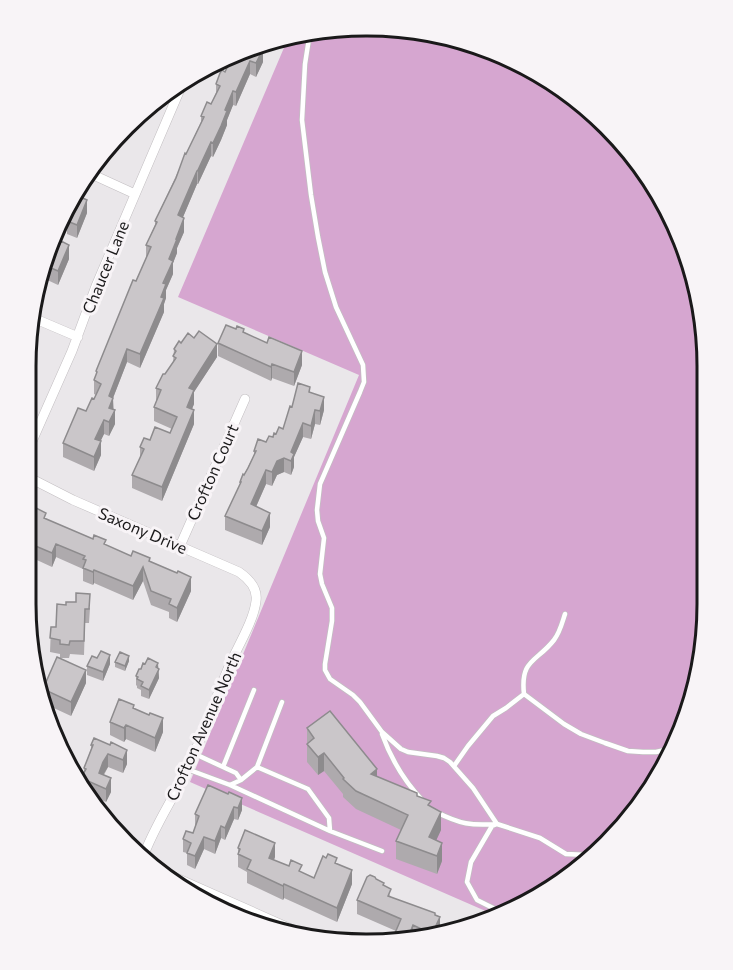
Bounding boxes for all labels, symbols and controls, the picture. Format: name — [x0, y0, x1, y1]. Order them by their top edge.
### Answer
street label: Chaucer Lane — [78, 218, 132, 316]
street label: Crofton Court — [182, 420, 242, 523]
street label: Saxony Drive — [96, 503, 190, 557]
street label: Crofton Avenue North — [162, 648, 244, 804]

